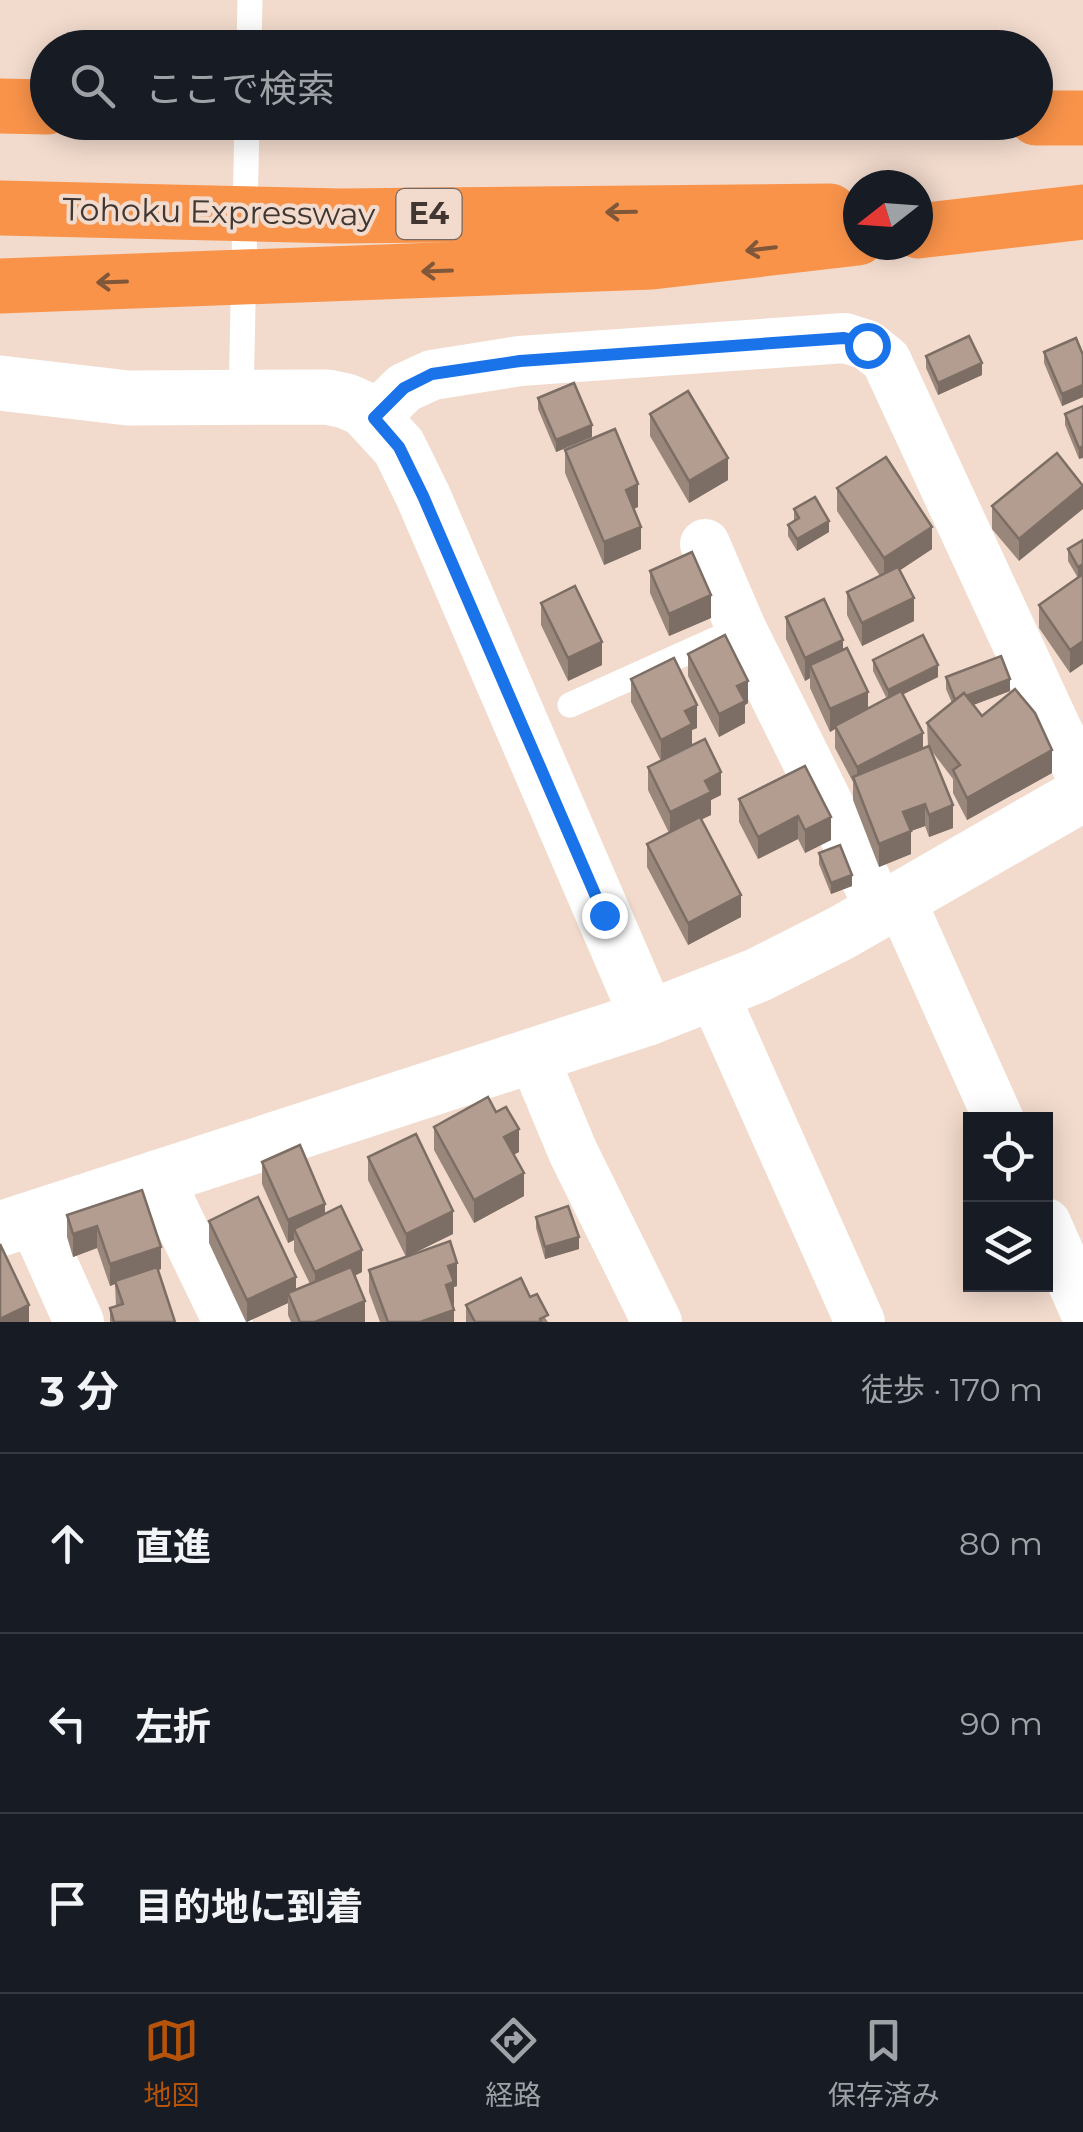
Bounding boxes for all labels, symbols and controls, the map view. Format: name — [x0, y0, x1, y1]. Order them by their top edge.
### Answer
search box — [30, 30, 1053, 140]
icon: search — [65, 58, 120, 113]
text: ここで検索 — [145, 65, 335, 112]
north arrow — [843, 170, 933, 260]
street label: Tohoku Expressway — [62, 189, 376, 234]
road number: E4 — [396, 189, 462, 239]
one-way arrow — [605, 202, 637, 221]
one-way arrow — [746, 240, 778, 259]
one-way arrow — [422, 261, 454, 280]
one-way arrow — [97, 273, 129, 292]
route start — [845, 323, 891, 369]
route end — [582, 893, 628, 939]
map controls — [963, 1112, 1053, 1292]
button: locate — [963, 1112, 1053, 1202]
button: layers — [963, 1202, 1053, 1292]
text: 3 分 — [40, 1365, 119, 1417]
text: 徒歩 · 170 m — [861, 1370, 1043, 1409]
icon: ahead — [40, 1516, 95, 1571]
text: 直進 — [135, 1523, 211, 1570]
text: 80 m — [959, 1524, 1043, 1563]
icon: left — [40, 1696, 95, 1751]
text: 左折 — [135, 1703, 211, 1750]
text: 90 m — [960, 1704, 1043, 1743]
icon: arrive — [40, 1876, 95, 1931]
text: 目的地に到着 — [135, 1883, 363, 1930]
tab: 地図 — [143, 2013, 199, 2113]
tab: 経路 — [485, 2013, 542, 2113]
tab: 保存済み — [828, 2013, 940, 2113]

